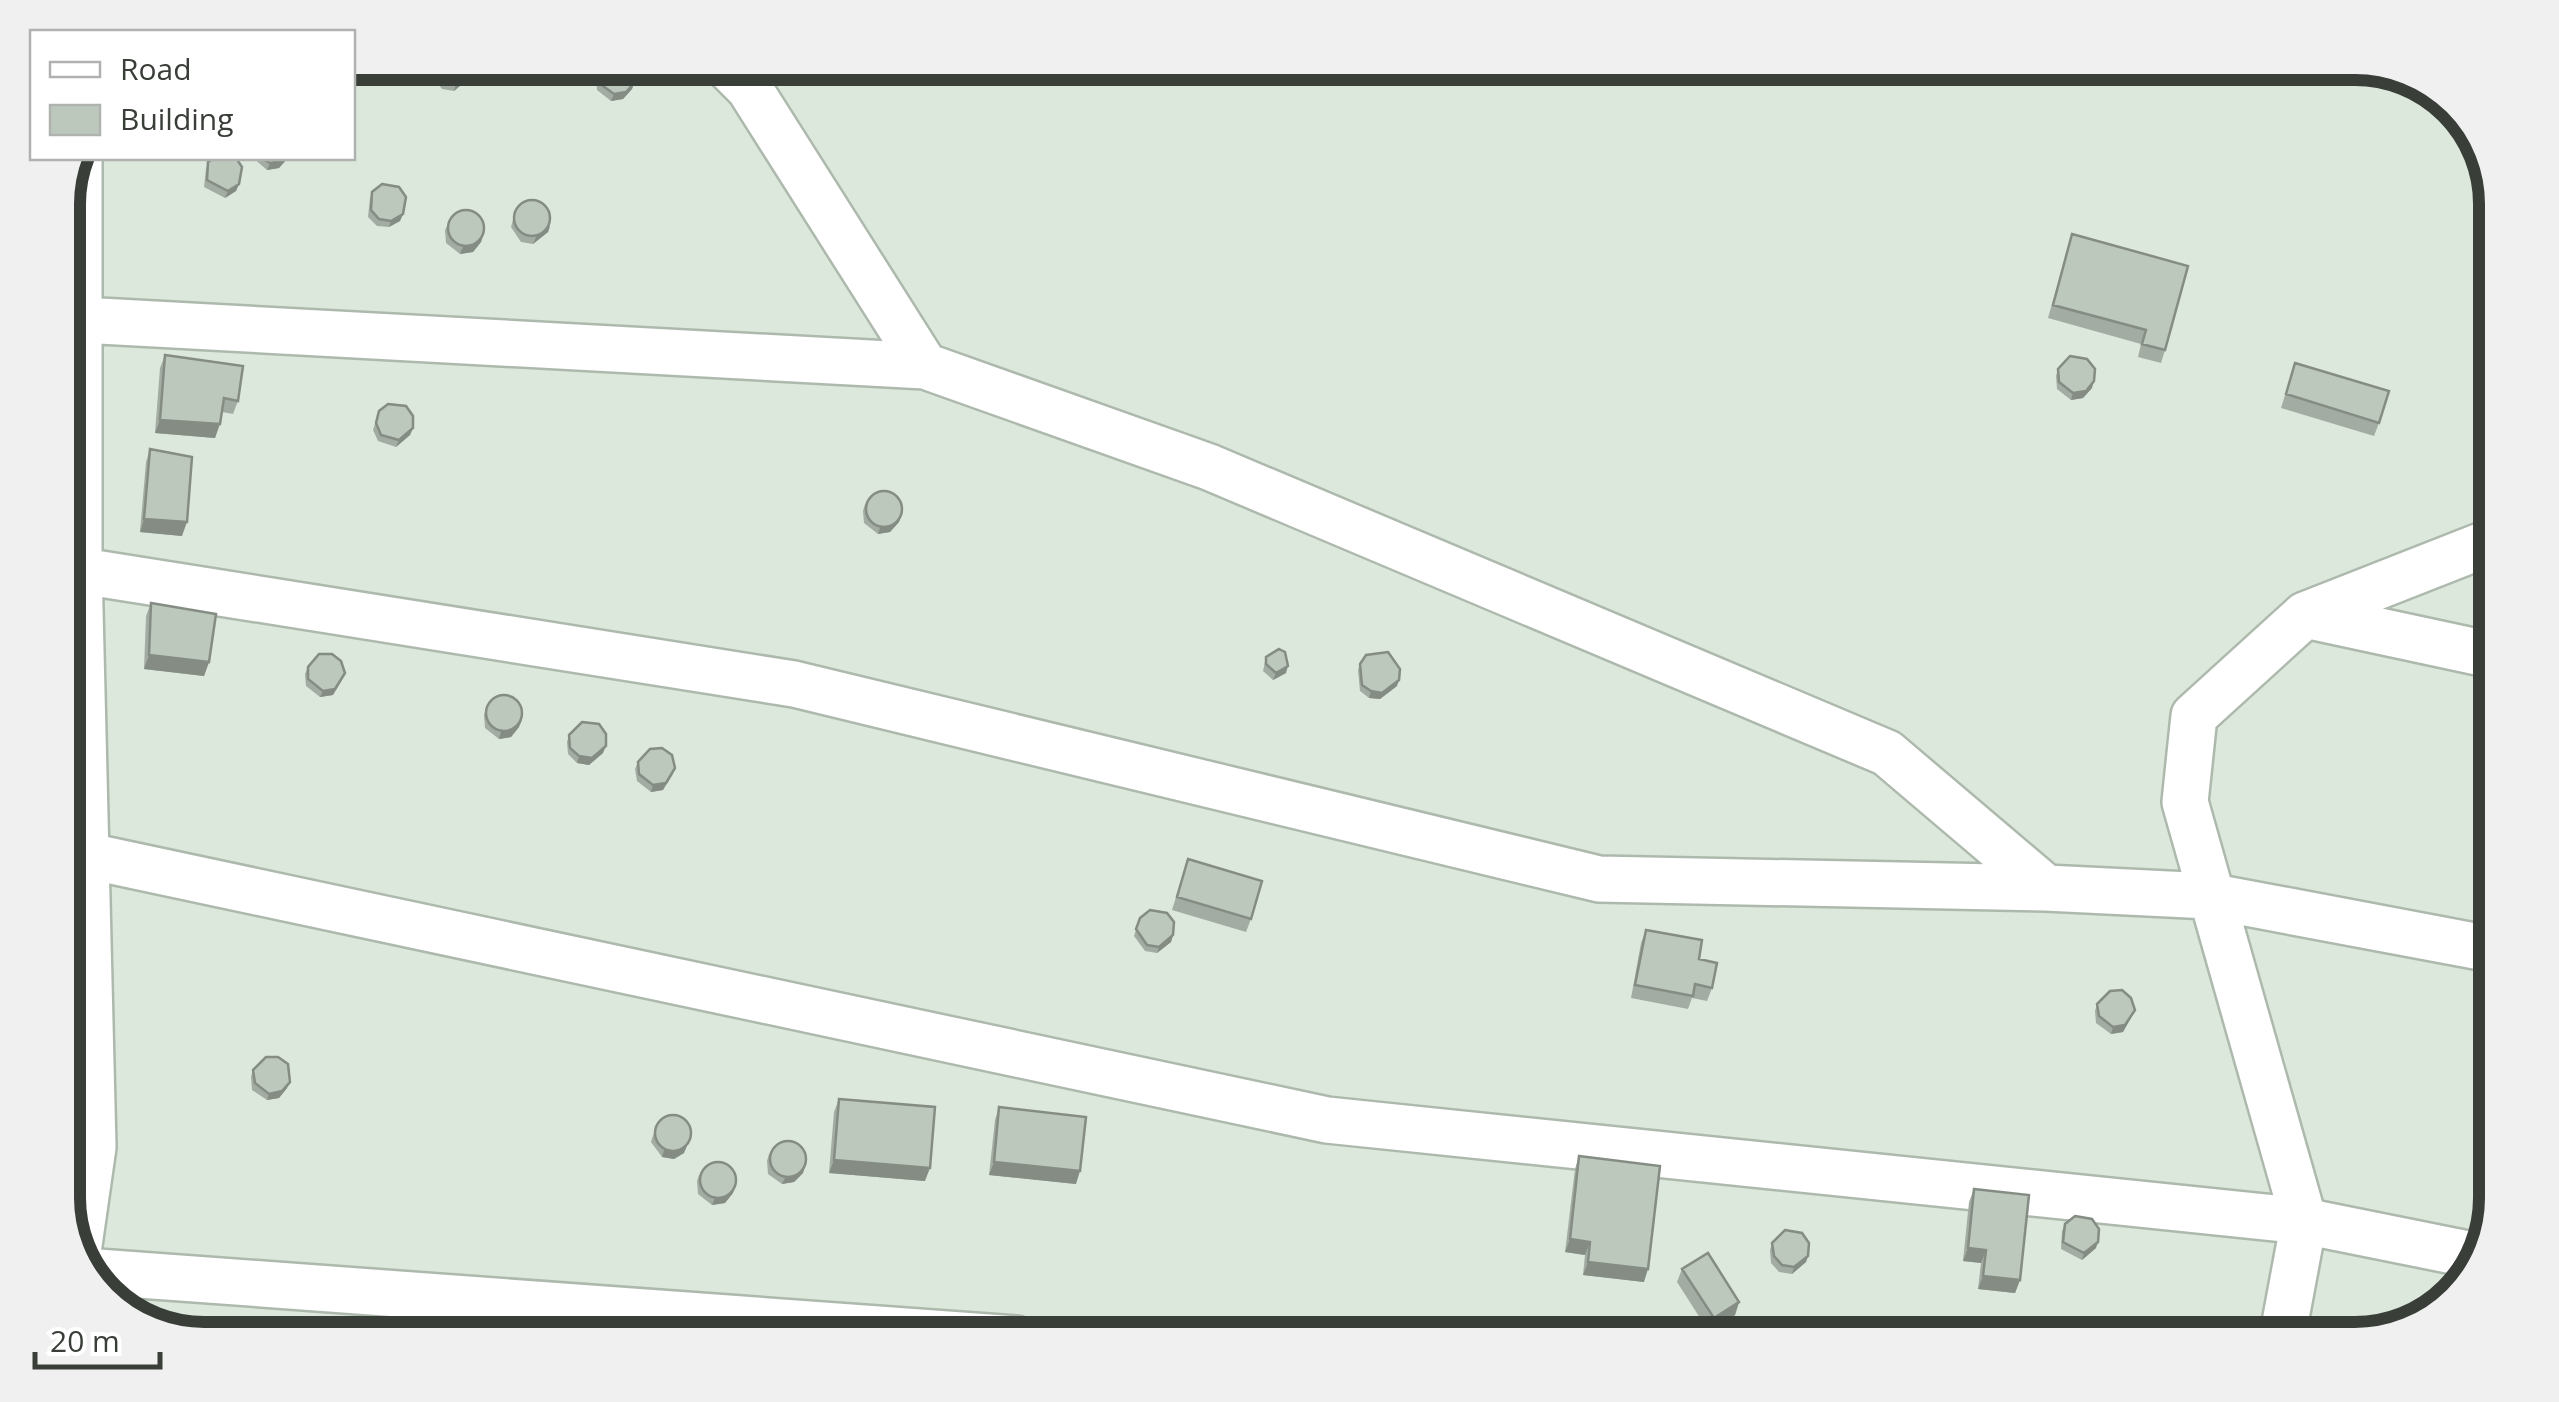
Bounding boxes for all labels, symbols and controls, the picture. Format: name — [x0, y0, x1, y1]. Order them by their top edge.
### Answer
legend — [30, 30, 355, 160]
text: Road — [120, 48, 192, 89]
text: Building — [120, 98, 234, 139]
scale bar — [35, 1307, 160, 1369]
text: 20 m — [50, 1320, 120, 1361]

